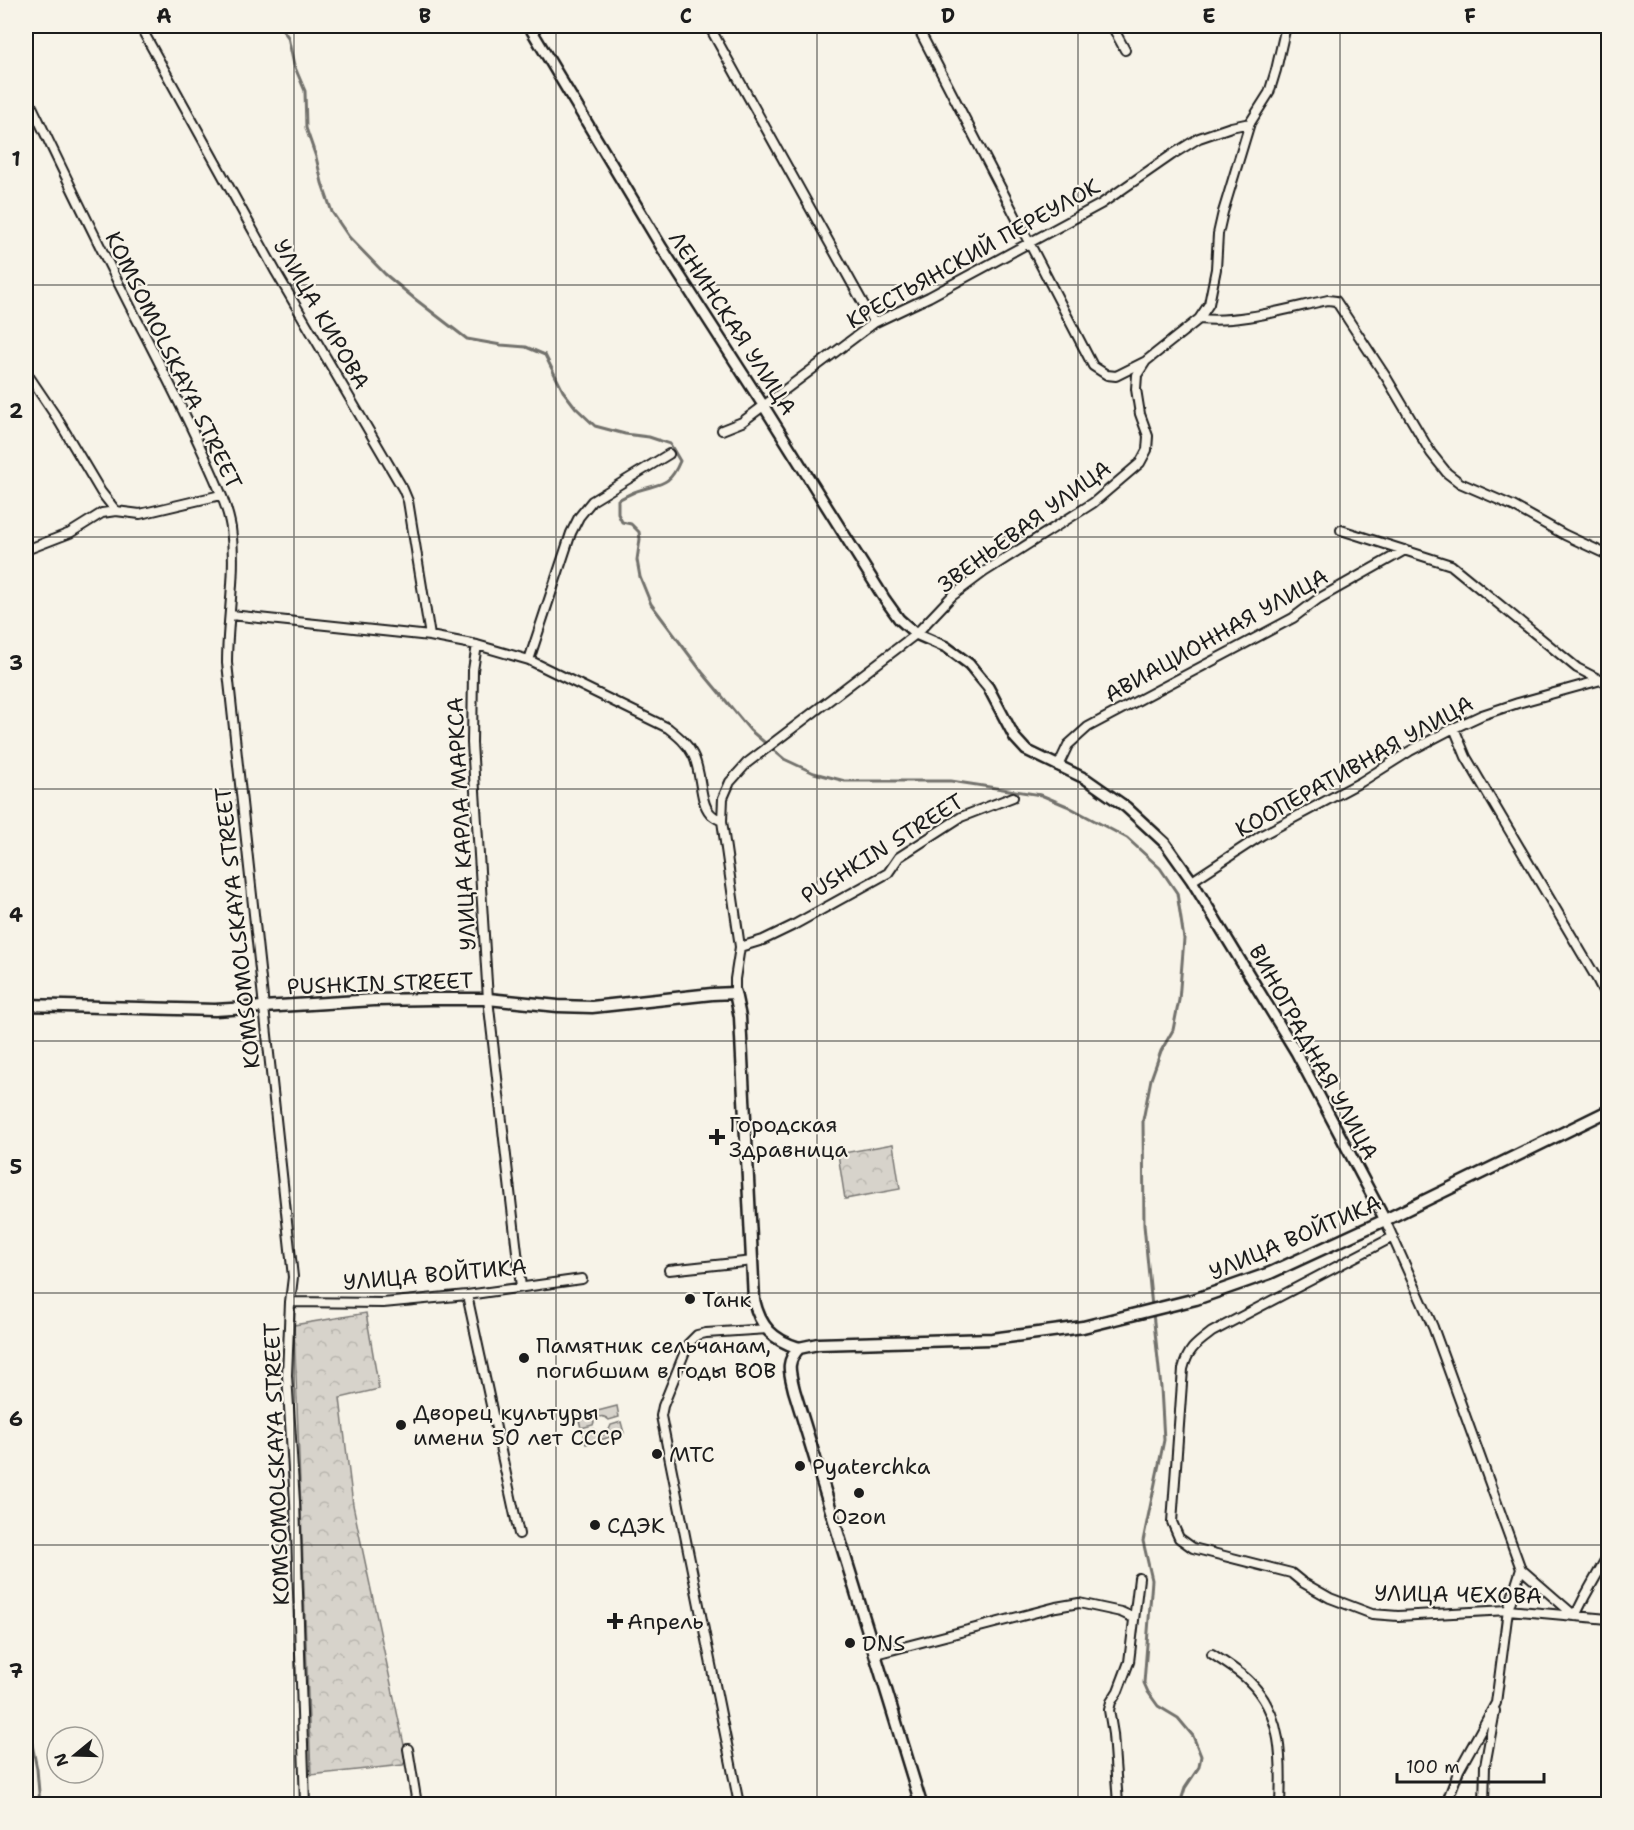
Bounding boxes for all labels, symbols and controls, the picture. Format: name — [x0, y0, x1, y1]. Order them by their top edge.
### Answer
text: A — [156, 3, 172, 29]
text: B — [419, 3, 431, 29]
text: C — [680, 3, 692, 29]
text: D — [941, 3, 955, 29]
text: E — [1202, 3, 1216, 29]
text: F — [1464, 3, 1476, 29]
text: 1 — [11, 146, 21, 172]
street label: КРЕСТЬЯНСКИЙ ПЕРЕУЛОК — [841, 172, 1105, 335]
street label: KOMSOMOLSKAYA STREET — [98, 226, 249, 494]
street label: ЛЕНИНСКАЯ УЛИЦА — [662, 226, 803, 421]
street label: УЛИЦА КИРОВА — [267, 234, 376, 395]
text: 2 — [9, 398, 23, 424]
street label: ЗВЕНЬЕВАЯ УЛИЦА — [932, 454, 1117, 599]
street label: АВИАЦИОННАЯ УЛИЦА — [1099, 562, 1333, 709]
text: 3 — [9, 650, 23, 676]
street label: КООПЕРАТИВНАЯ УЛИЦА — [1230, 689, 1478, 844]
street label: УЛИЦА КАРЛА МАРКСА — [440, 697, 483, 951]
street label: KOMSOMOLSKAYA STREET — [208, 785, 267, 1070]
street label: PUSHKIN STREET — [795, 786, 969, 910]
text: 4 — [9, 902, 23, 928]
street label: ВИНОГРАДНАЯ УЛИЦА — [1242, 939, 1385, 1165]
street label: PUSHKIN STREET — [286, 966, 474, 1001]
place label: Городская Здравница — [729, 1110, 848, 1164]
marker: Городская Здравница — [710, 1130, 724, 1144]
text: 5 — [10, 1154, 22, 1180]
street label: УЛИЦА ВОЙТИКА — [1205, 1188, 1386, 1287]
street label: УЛИЦА ВОЙТИКА — [342, 1252, 528, 1297]
place label: Танк — [702, 1285, 751, 1314]
marker: Танк — [683, 1292, 697, 1306]
street label: KOMSOMOLSKAYA STREET — [257, 1321, 296, 1606]
place label: Памятник сельчанам, погибшим в годы ВОВ — [536, 1331, 776, 1385]
marker: Памятник сельчанам, погибшим в годы ВОВ — [517, 1351, 531, 1365]
place label: Дворец культуры имени 50 лет СССР — [413, 1398, 622, 1452]
text: 6 — [9, 1406, 23, 1432]
marker: Дворец культуры имени 50 лет СССР — [394, 1418, 408, 1432]
place label: МТС — [669, 1440, 715, 1469]
marker: МТС — [650, 1447, 664, 1461]
place label: Pyaterchka — [812, 1452, 931, 1481]
marker: Pyaterchka — [793, 1459, 807, 1473]
marker: Ozon — [852, 1486, 866, 1500]
place label: Ozon — [832, 1502, 886, 1531]
place label: СДЭК — [607, 1511, 665, 1540]
marker: СДЭК — [588, 1518, 602, 1532]
street label: УЛИЦА ЧЕХОВА — [1374, 1579, 1542, 1610]
place label: Апрель — [627, 1607, 704, 1636]
marker: Апрель — [608, 1614, 622, 1628]
place label: DNS — [862, 1629, 905, 1658]
marker: DNS — [843, 1636, 857, 1650]
text: 7 — [9, 1658, 23, 1684]
north arrow — [45, 1725, 105, 1785]
scale bar — [1397, 1746, 1544, 1784]
text: N — [49, 1750, 73, 1769]
text: 100 m — [1406, 1755, 1460, 1779]

